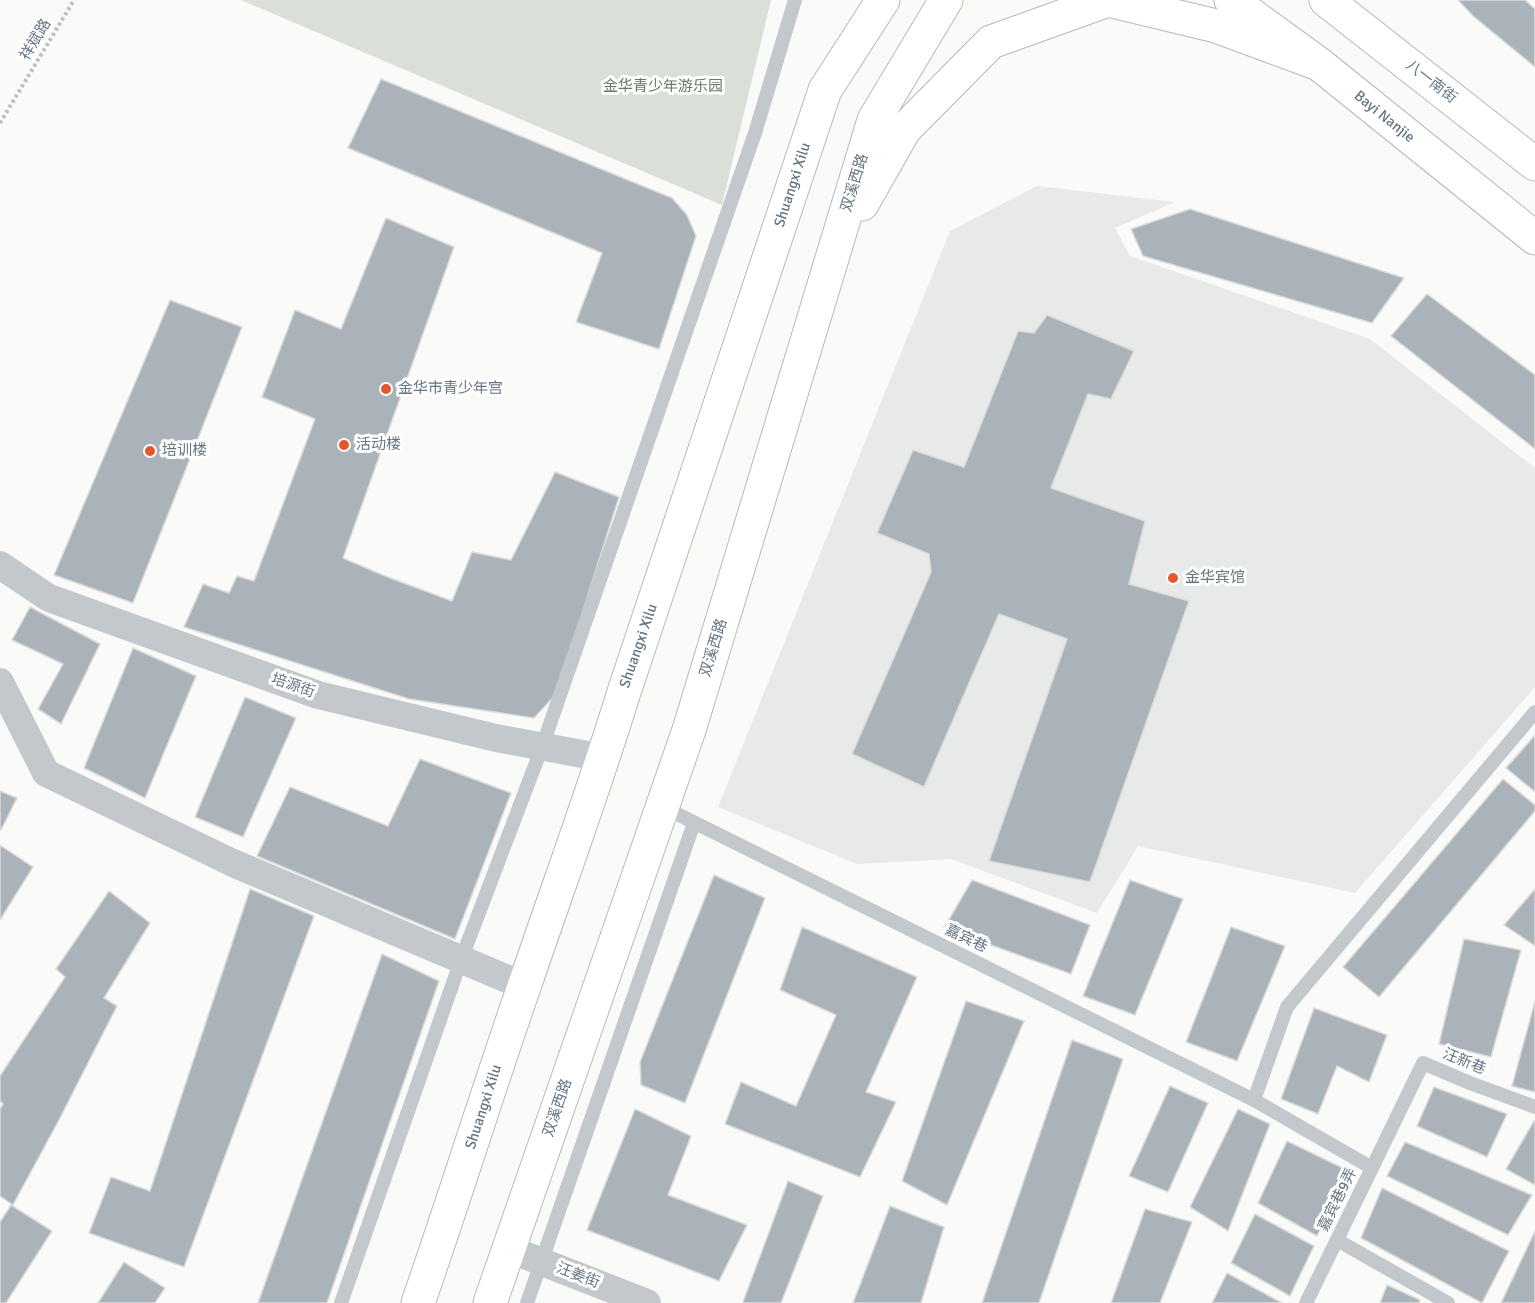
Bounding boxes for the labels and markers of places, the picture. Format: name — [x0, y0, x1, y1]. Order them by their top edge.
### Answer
place label: 金华市青少年宫 — [398, 380, 503, 398]
marker: 金华市青少年宫 — [379, 382, 393, 396]
place label: 活动楼 — [356, 436, 401, 454]
marker: 活动楼 — [337, 438, 351, 452]
place label: 培训楼 — [162, 442, 207, 460]
marker: 培训楼 — [143, 444, 157, 458]
place label: 金华宾馆 — [1185, 569, 1245, 587]
marker: 金华宾馆 — [1166, 571, 1180, 585]

